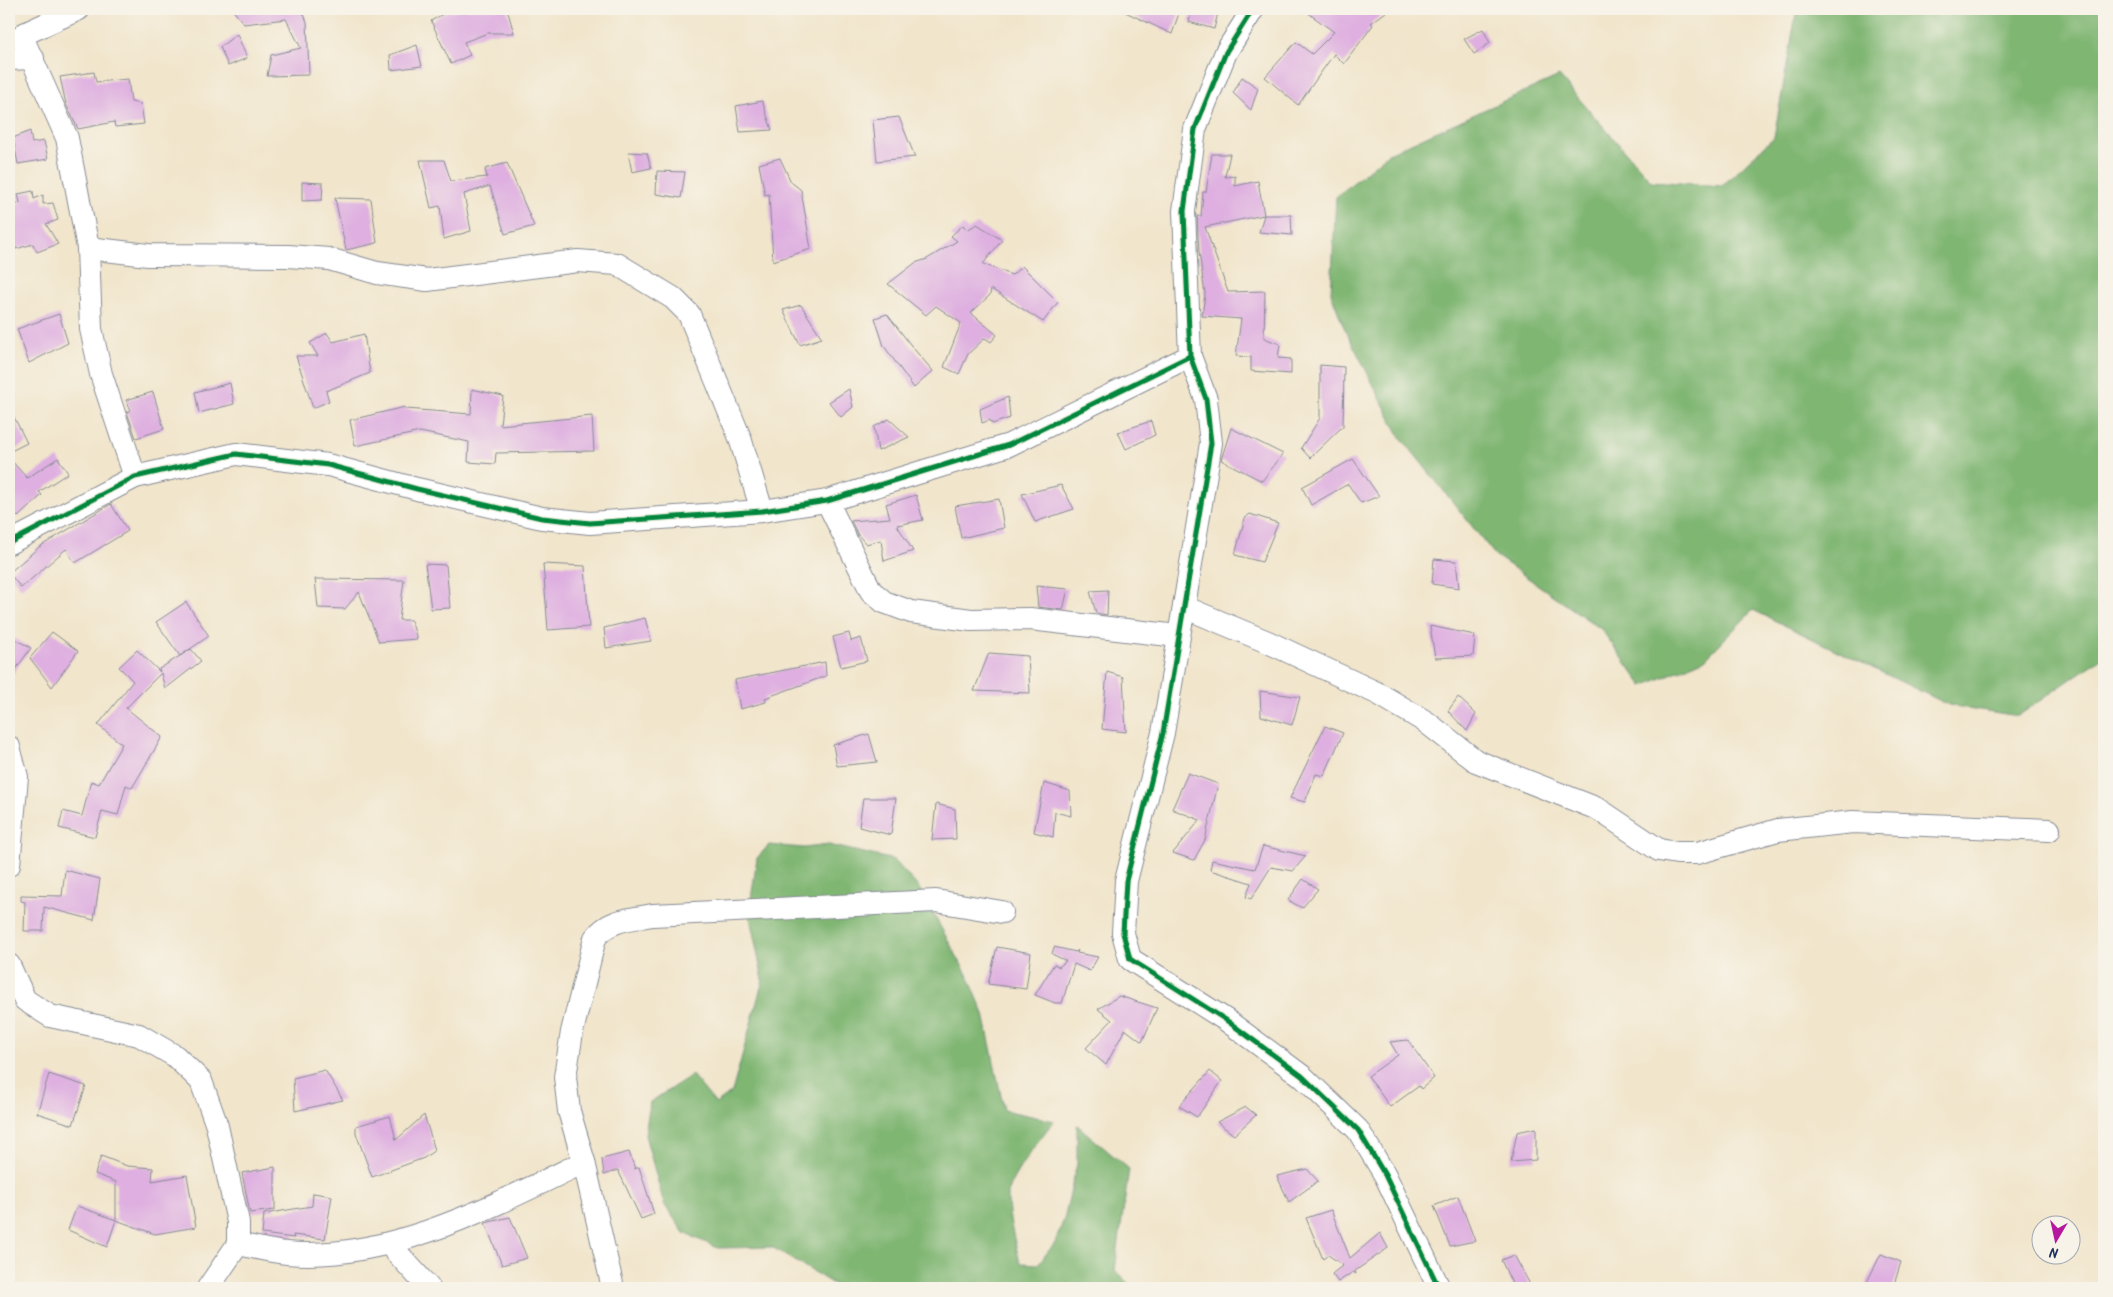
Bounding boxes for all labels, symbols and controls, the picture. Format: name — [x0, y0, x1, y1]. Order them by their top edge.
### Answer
north arrow — [2030, 1214, 2080, 1264]
text: N — [2048, 1240, 2060, 1263]

